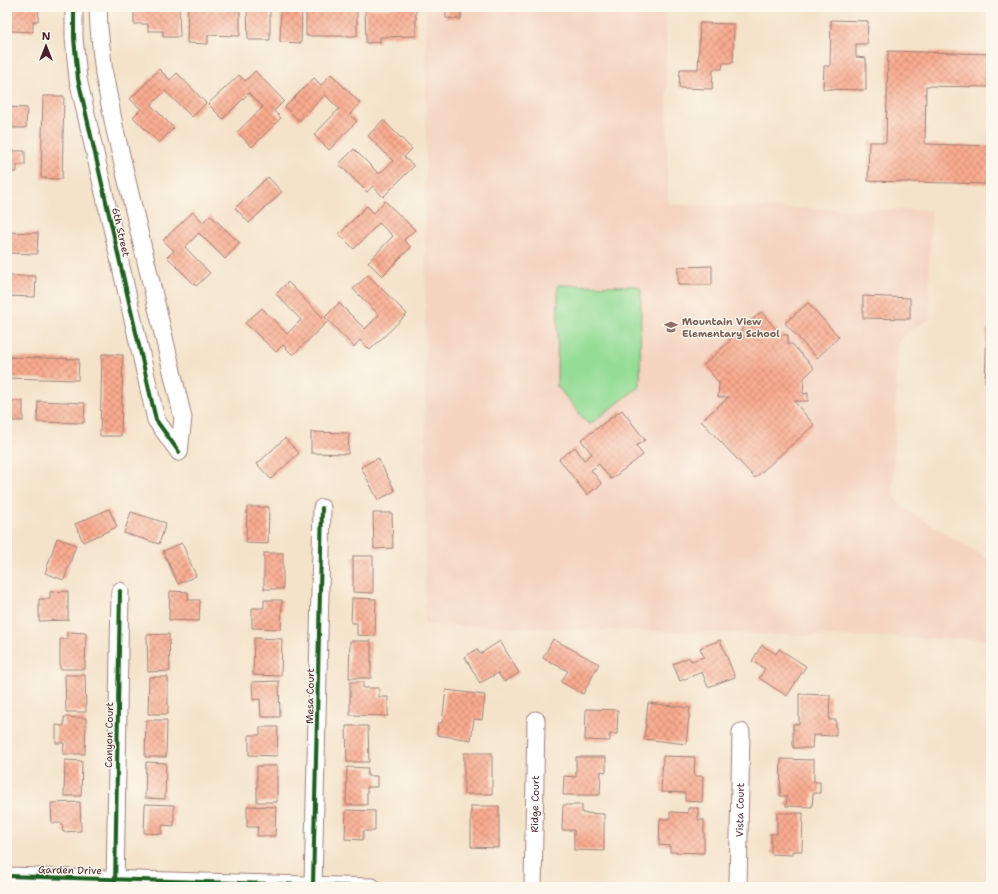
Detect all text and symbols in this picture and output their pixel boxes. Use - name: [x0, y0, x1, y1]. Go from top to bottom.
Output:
- north arrow: [26, 26, 66, 66]
- text: N: [42, 29, 51, 44]
- street label: 6th Street: [109, 206, 133, 258]
- place label: Mountain View Elementary School: [682, 315, 780, 340]
- school or university icon: Mountain View Elementary School: [663, 319, 679, 335]
- street label: Mesa Court: [303, 668, 317, 724]
- street label: Canyon Court: [102, 702, 116, 768]
- street label: Ridge Court: [527, 775, 542, 833]
- street label: Vista Court: [732, 783, 747, 837]
- street label: Garden Drive: [38, 863, 102, 877]

